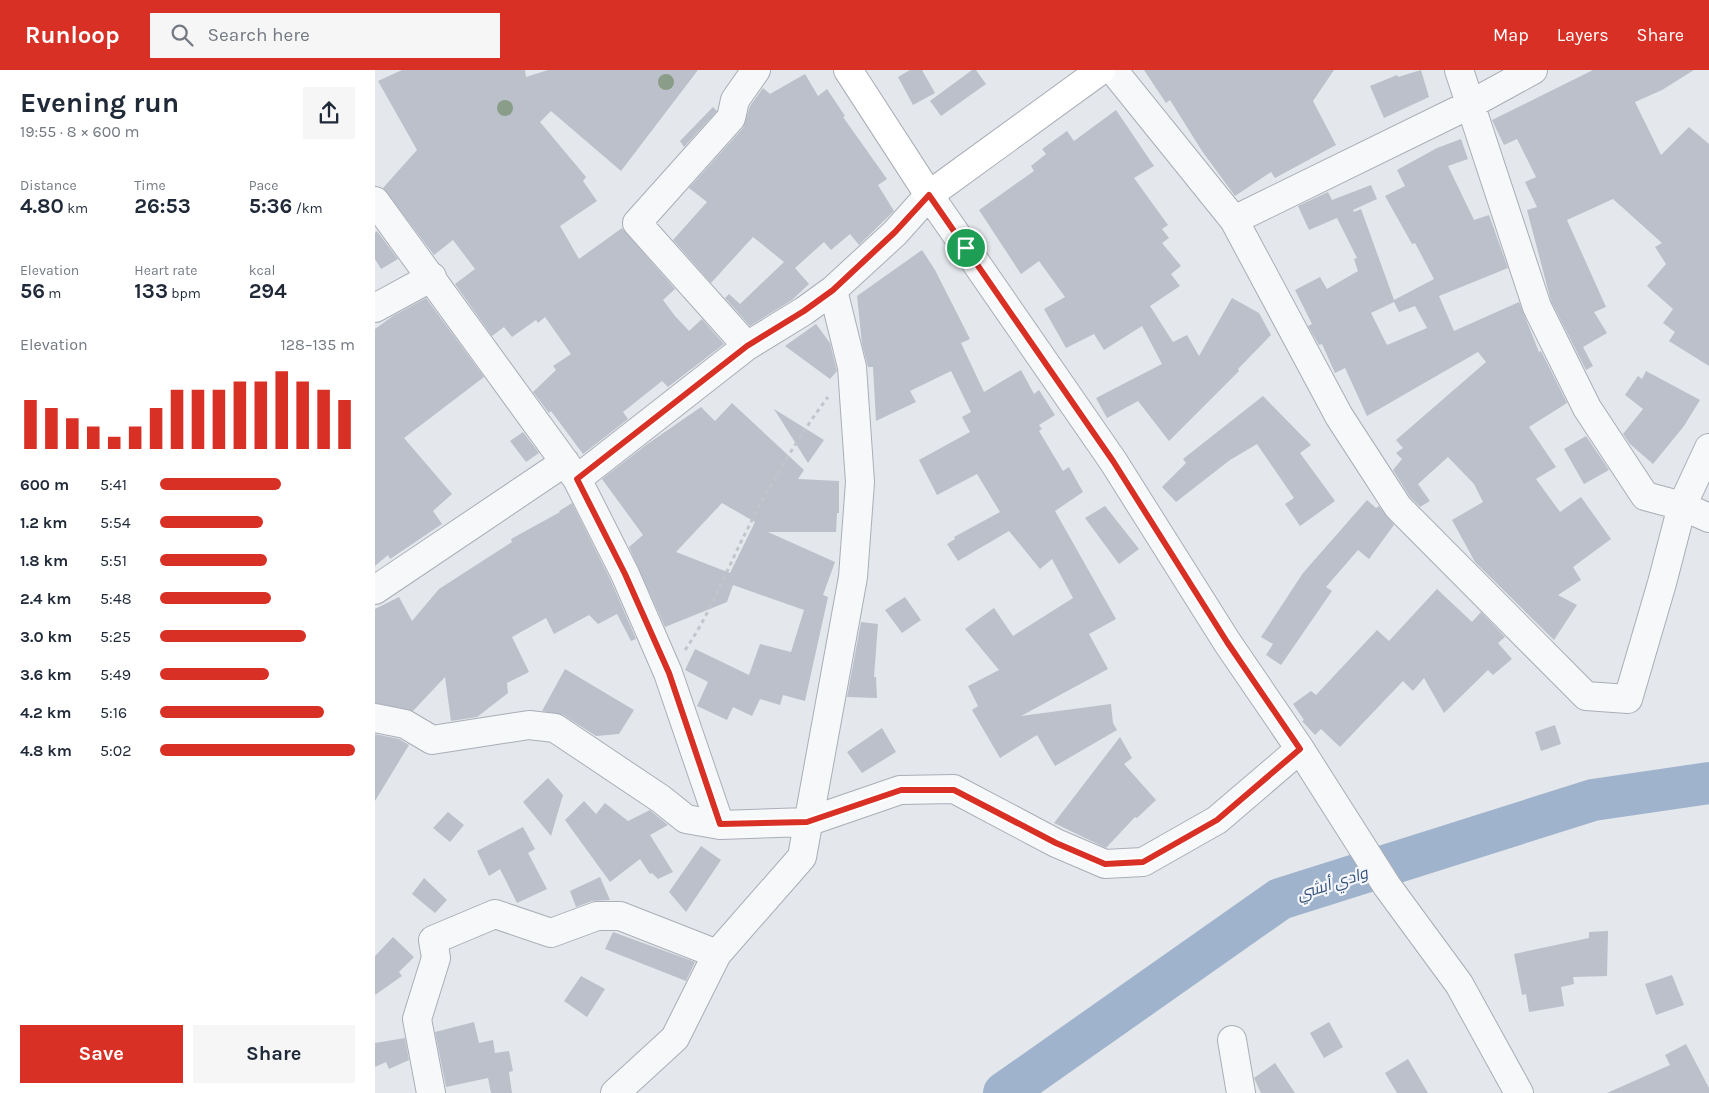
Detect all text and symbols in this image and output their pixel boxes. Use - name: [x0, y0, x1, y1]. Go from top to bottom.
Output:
- search box: [150, 13, 500, 58]
- text: Runloop: [25, 21, 120, 49]
- icon: search: [168, 21, 196, 49]
- text: Search here: [208, 24, 310, 46]
- text: Map: [1493, 24, 1529, 46]
- text: Layers: [1557, 24, 1609, 46]
- text: Share: [1637, 24, 1684, 46]
- text: Evening run: [20, 86, 179, 119]
- button: share: [303, 87, 355, 139]
- text: 19:55 · 8 × 600 m: [20, 122, 140, 141]
- text: Distance: [20, 177, 77, 194]
- text: Time: [134, 177, 166, 194]
- text: Pace: [249, 177, 279, 194]
- text: 4.80: [20, 194, 64, 218]
- text: 26:53: [134, 194, 191, 218]
- text: 5:36: [249, 194, 292, 218]
- text: km: [64, 200, 88, 217]
- text: /km: [292, 200, 323, 217]
- pin: [945, 227, 987, 269]
- icon: arrive: [952, 234, 980, 262]
- text: Elevation: [20, 262, 79, 279]
- text: Heart rate: [134, 262, 197, 279]
- text: kcal: [249, 262, 275, 279]
- text: 56: [20, 279, 45, 303]
- text: 133: [134, 279, 168, 303]
- text: 294: [249, 279, 287, 303]
- text: m: [45, 285, 61, 302]
- text: bpm: [168, 285, 201, 302]
- text: Elevation: [20, 335, 88, 354]
- text: 128–135 m: [281, 335, 355, 354]
- text: 600 m: [20, 475, 69, 494]
- text: 5:41: [100, 475, 127, 494]
- text: 1.2 km: [20, 513, 68, 532]
- text: 5:54: [100, 513, 131, 532]
- text: 1.8 km: [20, 551, 68, 570]
- text: 5:51: [100, 551, 127, 570]
- text: 2.4 km: [20, 589, 71, 608]
- text: 5:48: [100, 589, 132, 608]
- text: 3.0 km: [20, 627, 72, 646]
- text: 5:25: [100, 627, 131, 646]
- text: 3.6 km: [20, 665, 72, 684]
- text: 5:49: [100, 665, 131, 684]
- text: 4.2 km: [20, 703, 71, 722]
- text: 5:16: [100, 703, 127, 722]
- text: 4.8 km: [20, 741, 72, 760]
- text: 5:02: [100, 741, 132, 760]
- water label: وادي أبشي: [1294, 862, 1372, 907]
- button: Save: [20, 1025, 183, 1083]
- button: Share: [193, 1025, 355, 1083]

